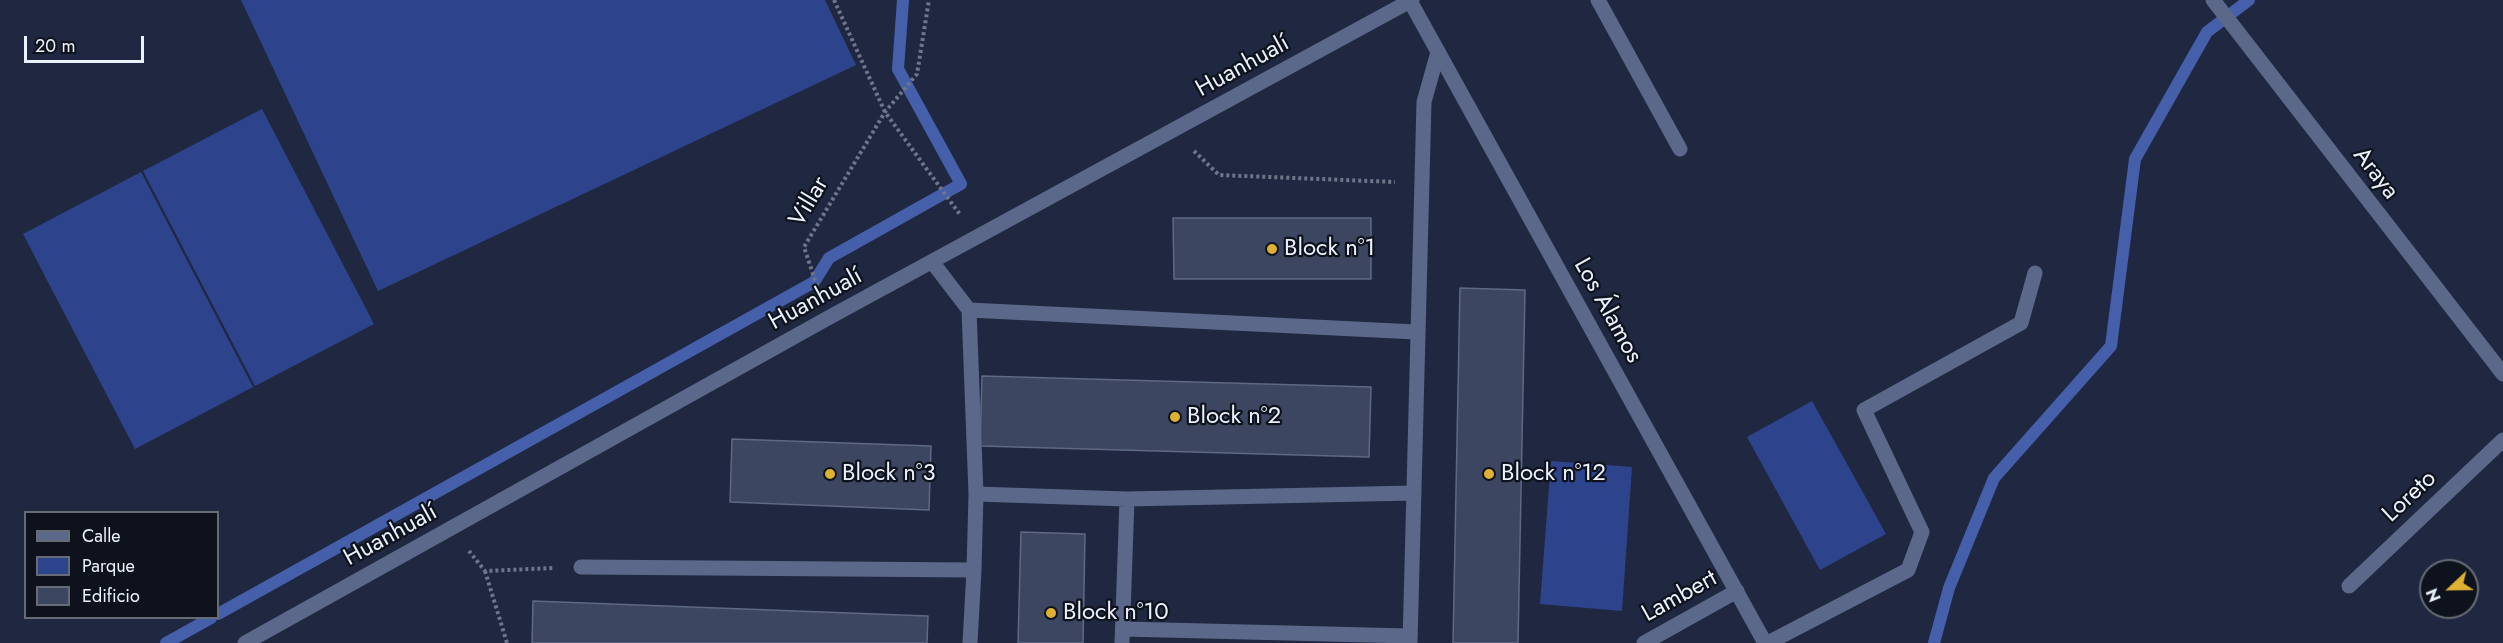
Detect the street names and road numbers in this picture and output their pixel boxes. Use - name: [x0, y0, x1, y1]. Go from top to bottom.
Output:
- street label: Huanhualí: [1191, 30, 1295, 104]
- street label: Araya: [2346, 142, 2404, 206]
- street label: Villar: [784, 172, 836, 232]
- street label: Los Álamos: [1566, 254, 1648, 368]
- street label: Huanhualí: [764, 263, 868, 337]
- street label: Loreto: [2377, 465, 2443, 529]
- street label: Huanhualí: [339, 499, 443, 573]
- street label: Lambert: [1638, 565, 1722, 629]

